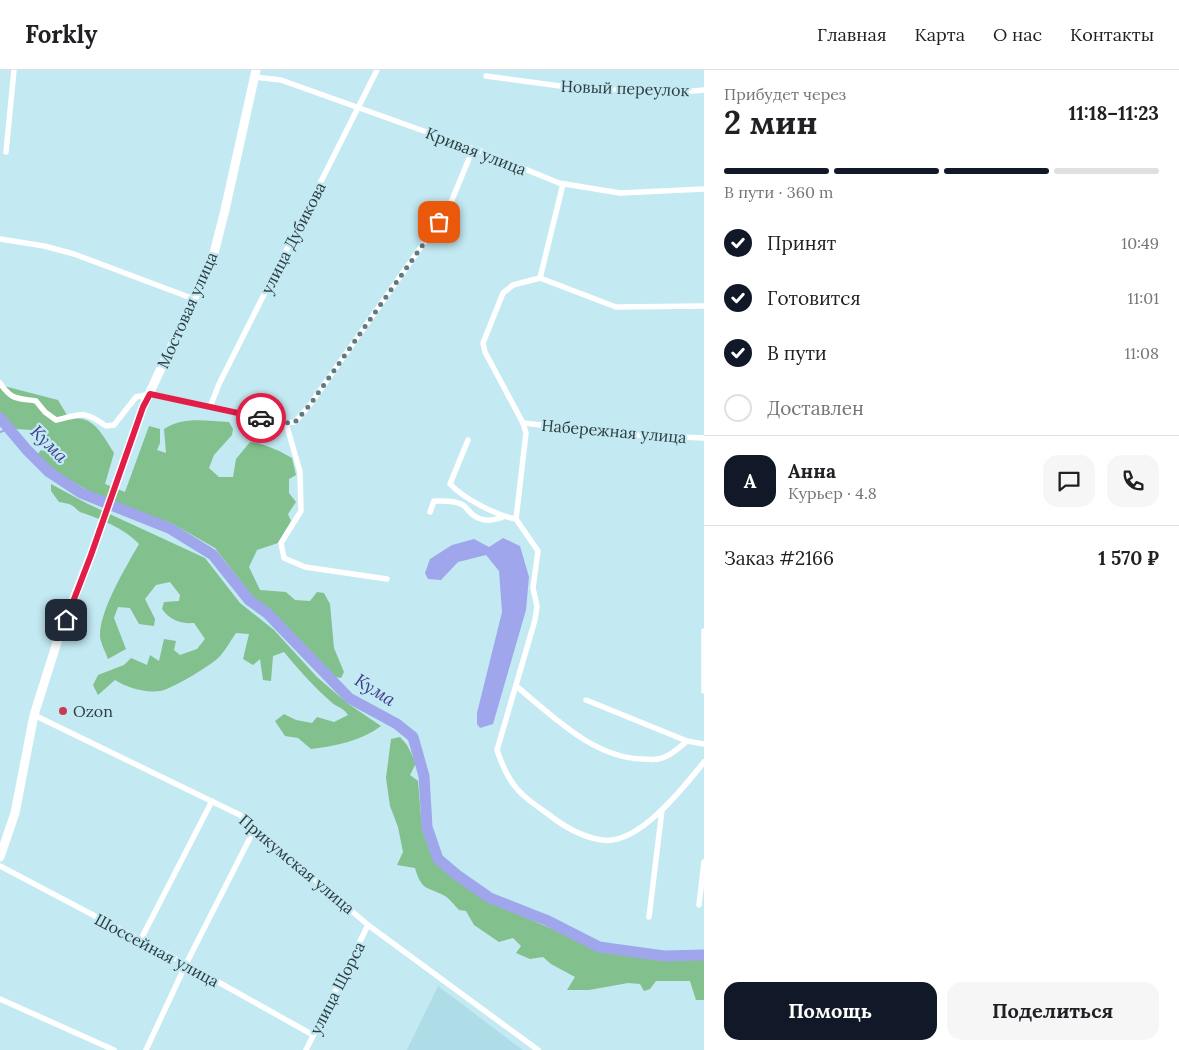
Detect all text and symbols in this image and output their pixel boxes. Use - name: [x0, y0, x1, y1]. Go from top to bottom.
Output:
- text: Forkly: [25, 19, 97, 50]
- text: Главная: [817, 23, 886, 46]
- text: Карта: [914, 23, 965, 46]
- text: О нас: [993, 23, 1042, 46]
- text: Контакты: [1070, 23, 1154, 46]
- street label: Новый переулок: [560, 76, 690, 100]
- text: Прибудет через: [724, 84, 846, 104]
- text: 11:18–11:23: [1069, 101, 1159, 125]
- text: 2 мин: [724, 102, 817, 143]
- street label: Кривая улица: [423, 123, 529, 179]
- street label: улица Дубикова: [256, 179, 330, 297]
- text: В пути · 360 m: [724, 182, 833, 202]
- pin: [418, 201, 460, 243]
- icon: bag: [425, 208, 453, 236]
- icon: check: [724, 229, 752, 257]
- text: Принят: [767, 231, 836, 255]
- text: 10:49: [1121, 233, 1159, 253]
- street label: Мостовая улица: [152, 249, 222, 371]
- icon: check: [724, 284, 752, 312]
- text: Готовится: [767, 286, 861, 310]
- text: 11:01: [1128, 288, 1159, 308]
- icon: check: [724, 339, 752, 367]
- text: В пути: [767, 341, 827, 365]
- text: 11:08: [1124, 343, 1159, 363]
- courier: [236, 393, 286, 443]
- text: Доставлен: [767, 396, 864, 420]
- icon: car: [247, 404, 275, 432]
- street label: Набережная улица: [541, 415, 687, 447]
- water label: Кума: [26, 420, 73, 467]
- button: chat: [1043, 455, 1095, 507]
- button: phone: [1107, 455, 1159, 507]
- text: Анна: [788, 459, 836, 483]
- text: А: [744, 469, 756, 493]
- text: Курьер · 4.8: [788, 483, 877, 503]
- text: Заказ #2166: [724, 546, 834, 570]
- text: 1 570 ₽: [1098, 546, 1159, 570]
- pin: [45, 599, 87, 641]
- icon: home: [52, 606, 80, 634]
- water label: Кума: [351, 668, 400, 711]
- place label: Ozon: [73, 701, 113, 721]
- marker: Ozon: [57, 705, 69, 717]
- street label: Прикумская улица: [235, 810, 359, 918]
- street label: Шоссейная улица: [91, 909, 223, 991]
- street label: улица Щорса: [305, 938, 369, 1038]
- button: Помощь: [724, 982, 937, 1040]
- button: Поделиться: [947, 982, 1159, 1040]

